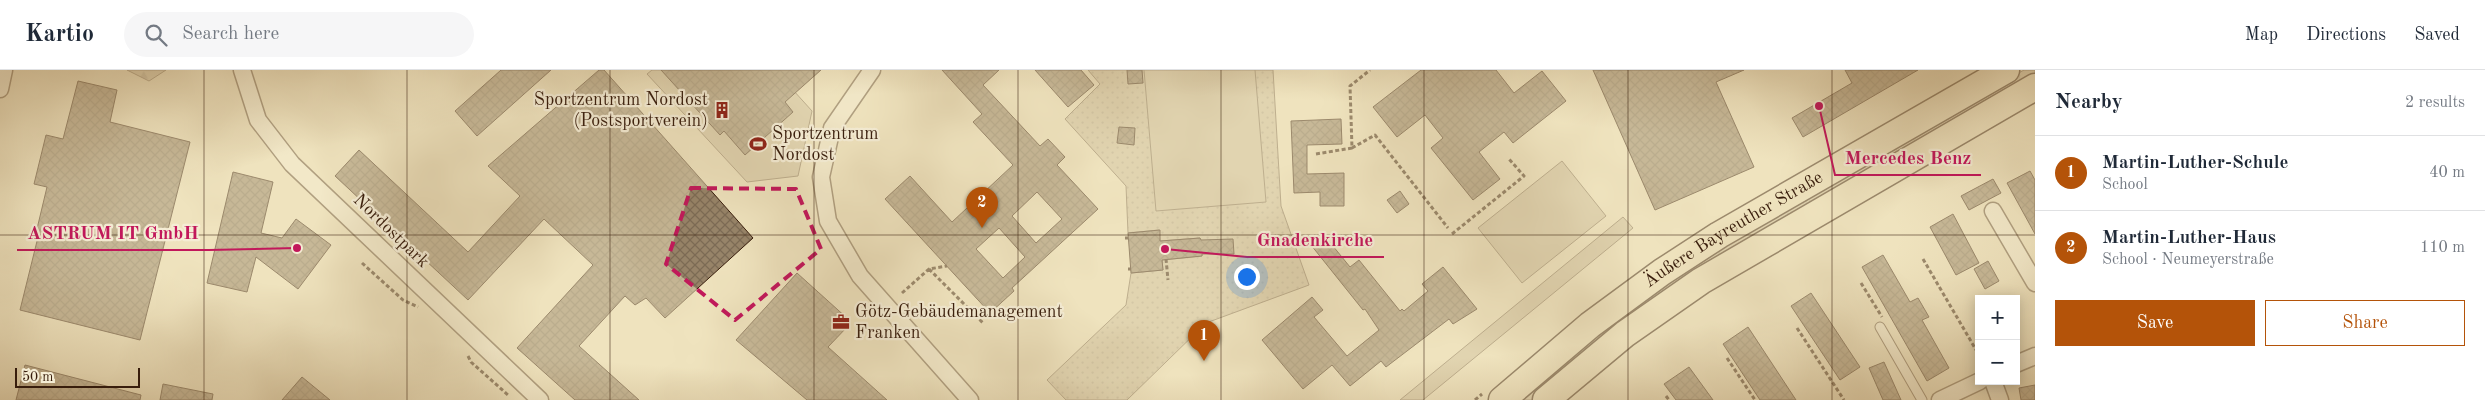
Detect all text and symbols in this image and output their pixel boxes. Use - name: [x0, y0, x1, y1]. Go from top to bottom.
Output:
- search box: [124, 12, 474, 57]
- icon: search: [142, 21, 170, 49]
- text: Kartio: [25, 23, 94, 47]
- text: Search here: [182, 25, 279, 44]
- text: Map: [2245, 26, 2278, 44]
- text: Directions: [2306, 26, 2386, 44]
- text: Saved: [2414, 26, 2460, 44]
- place label: Sportzentrum Nordost (Postsportverein): [534, 91, 708, 130]
- text: Nearby: [2055, 92, 2123, 113]
- text: 2 results: [2405, 95, 2465, 111]
- building icon: Sportzentrum Nordost (Postsportverein): [712, 100, 732, 120]
- place label: Sportzentrum Nordost: [772, 125, 879, 164]
- sports icon: Sportzentrum Nordost: [748, 134, 768, 154]
- callout: Mercedes Benz: [1835, 141, 1981, 175]
- text: Mercedes Benz: [1845, 150, 1971, 169]
- text: Martin-Luther-Schule: [2102, 154, 2289, 173]
- text: 1: [2066, 165, 2076, 181]
- text: 40 m: [2429, 165, 2465, 181]
- street label: Äußere Bayreuther Straße: [1639, 168, 1826, 291]
- text: School: [2102, 177, 2148, 193]
- pin: 2: [966, 187, 998, 228]
- street label: Nordostpark: [350, 191, 432, 271]
- callout: ASTRUM IT GmbH: [17, 216, 209, 250]
- callout: Gnadenkirche: [1247, 223, 1384, 257]
- text: ASTRUM IT GmbH: [27, 225, 199, 244]
- text: Martin-Luther-Haus: [2102, 229, 2276, 248]
- text: Gnadenkirche: [1257, 232, 1373, 251]
- text: 2: [2066, 240, 2076, 256]
- text: 110 m: [2420, 240, 2465, 256]
- text: School · Neumeyerstraße: [2102, 252, 2274, 268]
- your location: [1234, 264, 1260, 290]
- map controls: [1975, 295, 2020, 385]
- button: +: [1975, 295, 2020, 340]
- button: Save: [2055, 300, 2255, 346]
- button: Share: [2265, 300, 2465, 346]
- place label: Götz-Gebäudemanagement Franken: [855, 303, 1063, 342]
- office icon: Götz-Gebäudemanagement Franken: [831, 312, 851, 332]
- pin: 1: [1188, 320, 1220, 361]
- button: −: [1975, 340, 2020, 385]
- scale bar: [15, 365, 140, 388]
- text: 50 m: [22, 370, 53, 384]

